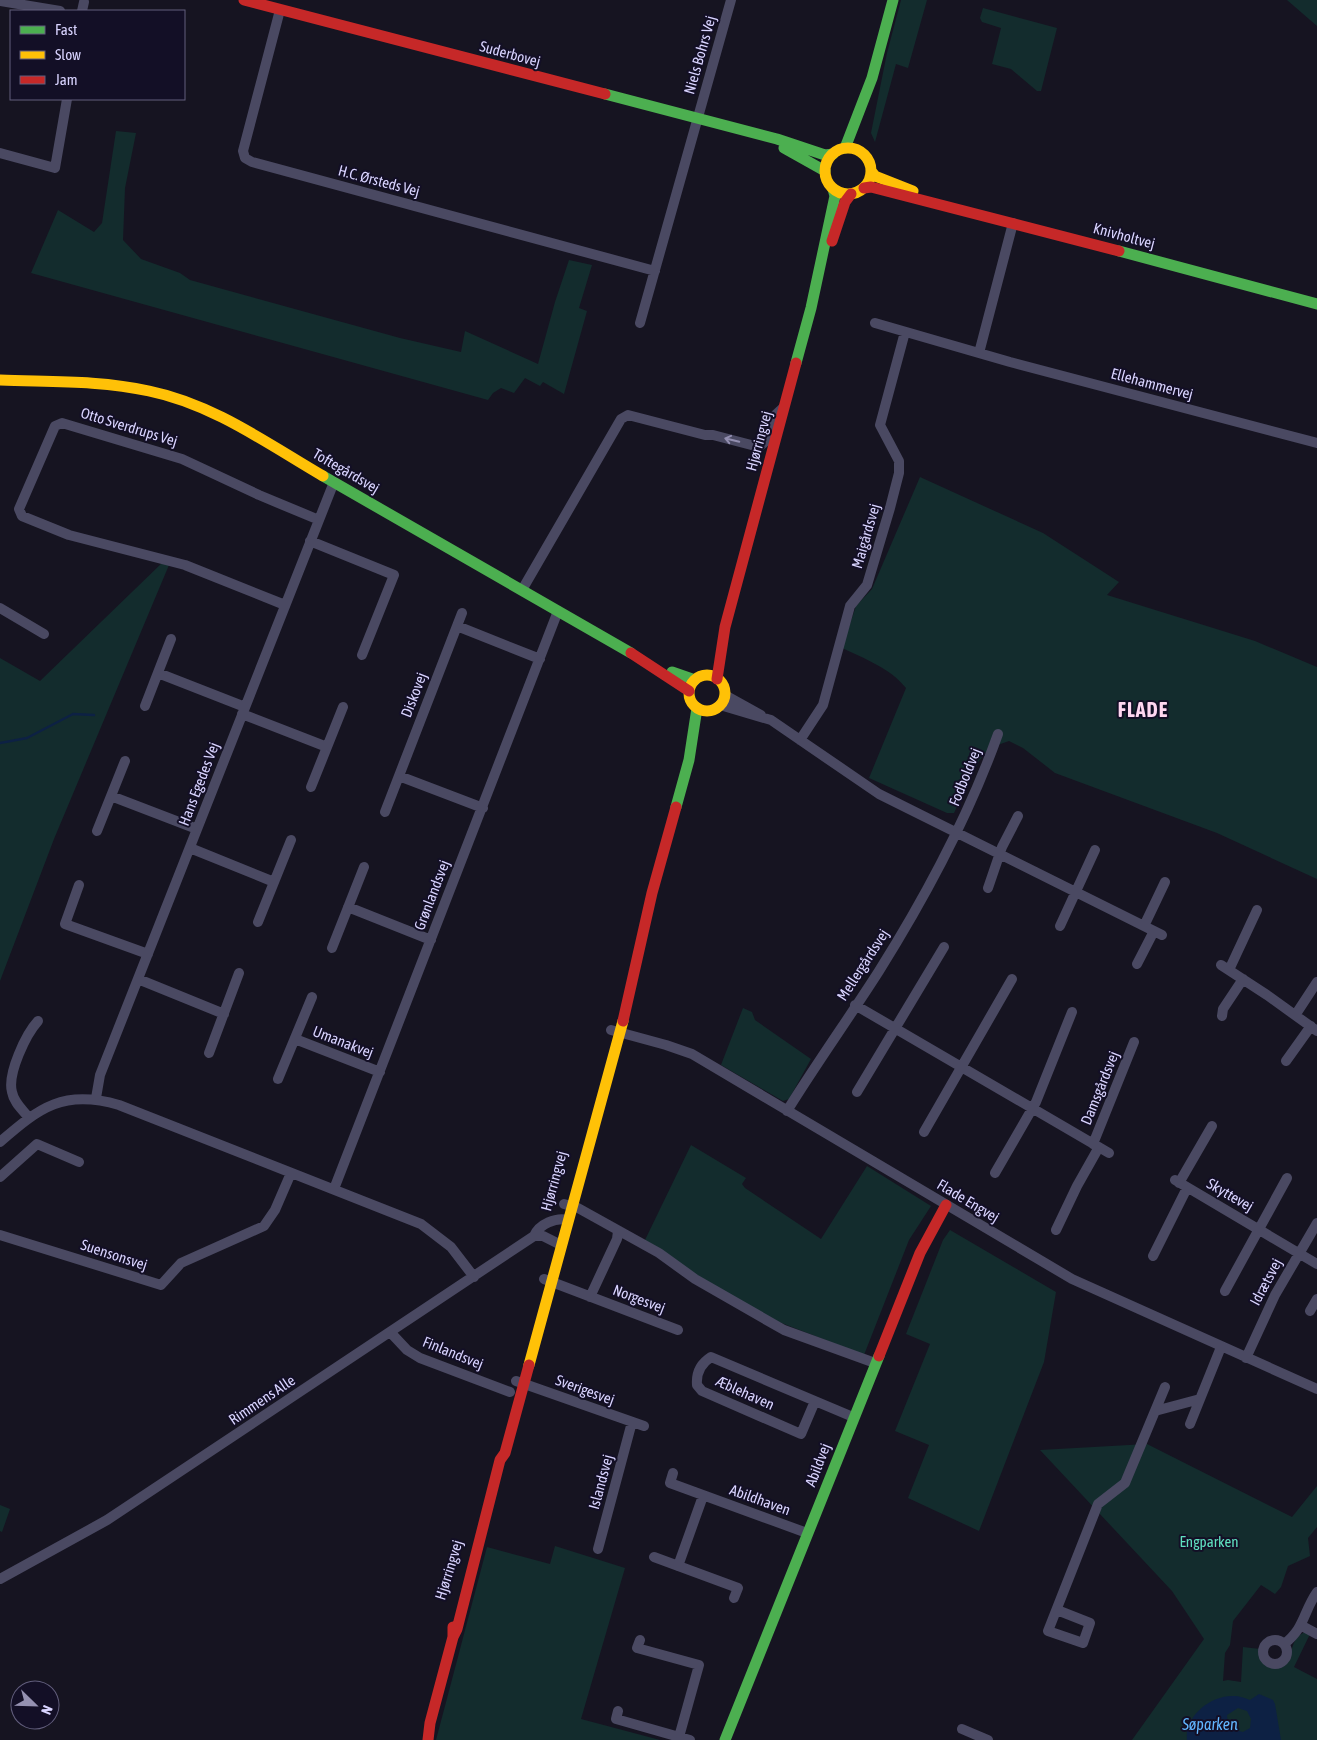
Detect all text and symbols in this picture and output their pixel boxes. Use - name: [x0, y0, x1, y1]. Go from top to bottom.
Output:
- legend: [10, 10, 185, 100]
- street label: Niels Bohrs Vej: [680, 14, 719, 96]
- text: Fast: [55, 21, 77, 38]
- street label: Suderbovej: [478, 37, 542, 70]
- text: Slow: [55, 46, 81, 63]
- text: Jam: [55, 71, 78, 88]
- street label: H.C. Ørsteds Vej: [336, 161, 422, 200]
- street label: Knivholtvej: [1091, 219, 1157, 252]
- street label: Ellehammervej: [1109, 364, 1195, 403]
- street label: Otto Sverdrups Vej: [79, 404, 180, 449]
- street label: Hjørringvej: [742, 409, 775, 473]
- one-way arrow: [724, 435, 740, 444]
- street label: Toftegårdsvej: [310, 445, 383, 496]
- street label: Maigårdsvej: [848, 501, 883, 570]
- street label: Diskovej: [397, 670, 430, 720]
- district label: FLADE: [1118, 698, 1168, 721]
- street label: Hans Egedes Vej: [175, 740, 222, 828]
- street label: Fodboldvej: [945, 745, 984, 808]
- street label: Grønlandsvej: [410, 857, 453, 932]
- street label: Mellergårdsvej: [833, 926, 892, 1004]
- street label: Umanakvej: [310, 1022, 376, 1061]
- street label: Damsgårdsvej: [1077, 1049, 1122, 1127]
- street label: Hjørringvej: [537, 1149, 570, 1213]
- street label: Flade Engvej: [934, 1175, 1002, 1226]
- street label: Skyttevej: [1204, 1175, 1256, 1215]
- street label: Suensonsvej: [79, 1236, 150, 1273]
- street label: Idrætsvej: [1246, 1255, 1285, 1308]
- street label: Norgesvej: [611, 1281, 668, 1316]
- street label: Finlandsvej: [420, 1333, 486, 1372]
- street label: Rimmens Alle: [225, 1371, 298, 1428]
- street label: Sverigesvej: [553, 1371, 617, 1408]
- street label: Æblehaven: [713, 1372, 777, 1413]
- street label: Abildvej: [802, 1441, 834, 1489]
- street label: Islandsvej: [585, 1453, 616, 1511]
- street label: Abildhaven: [728, 1481, 793, 1518]
- park label: Engparken: [1179, 1533, 1239, 1550]
- street label: Hjørringvej: [431, 1538, 466, 1602]
- north arrow: [10, 1680, 60, 1730]
- text: N: [38, 1703, 56, 1717]
- water label: Søparken: [1181, 1715, 1238, 1734]

